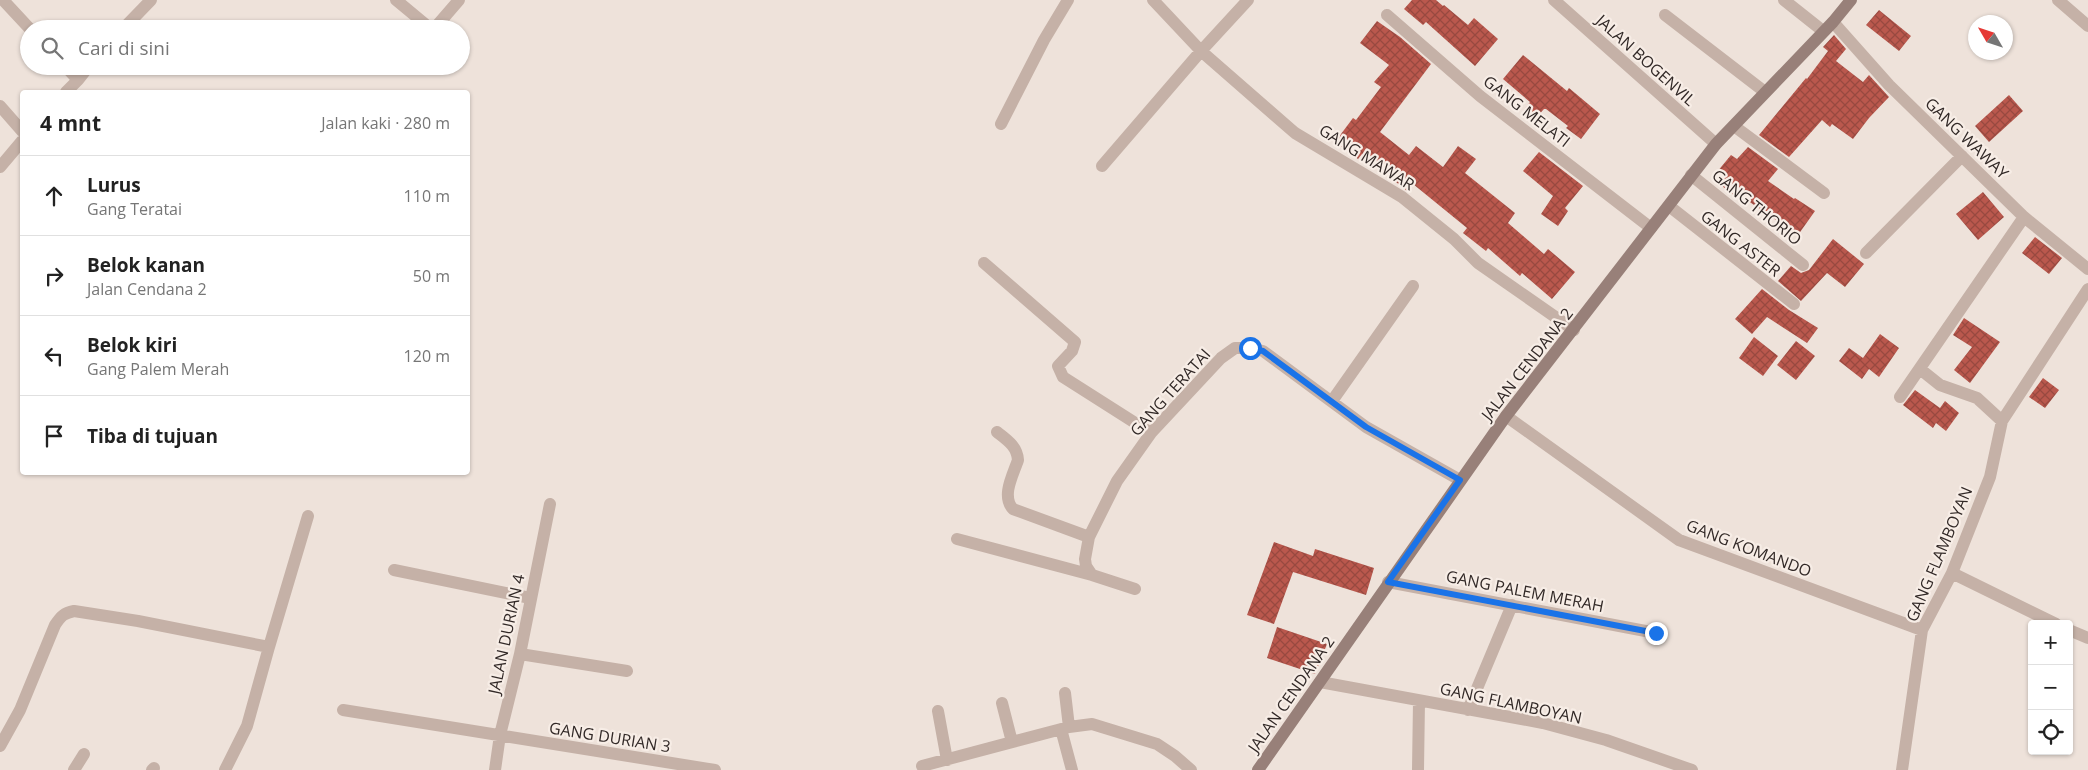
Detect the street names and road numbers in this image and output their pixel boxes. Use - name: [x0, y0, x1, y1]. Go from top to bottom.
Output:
- street label: JALAN BOGENVIL: [1590, 8, 1700, 111]
- street label: GANG MELATI: [1479, 70, 1575, 152]
- street label: GANG WAWAY: [1920, 92, 2014, 184]
- street label: GANG MAWAR: [1315, 119, 1419, 195]
- street label: GANG THORIO: [1708, 164, 1806, 250]
- street label: GANG ASTER: [1696, 205, 1786, 281]
- street label: JALAN CENDANA 2: [1475, 303, 1578, 426]
- street label: GANG TERATAI: [1125, 344, 1215, 440]
- street label: GANG FLAMBOYAN: [1901, 483, 1977, 625]
- street label: GANG KOMANDO: [1683, 514, 1815, 582]
- street label: GANG PALEM MERAH: [1444, 565, 1606, 617]
- street label: JALAN DURIAN 4: [482, 572, 529, 698]
- street label: JALAN CENDANA 2: [1241, 631, 1339, 758]
- street label: GANG FLAMBOYAN: [1438, 677, 1584, 729]
- street label: GANG DURIAN 3: [548, 717, 672, 757]

